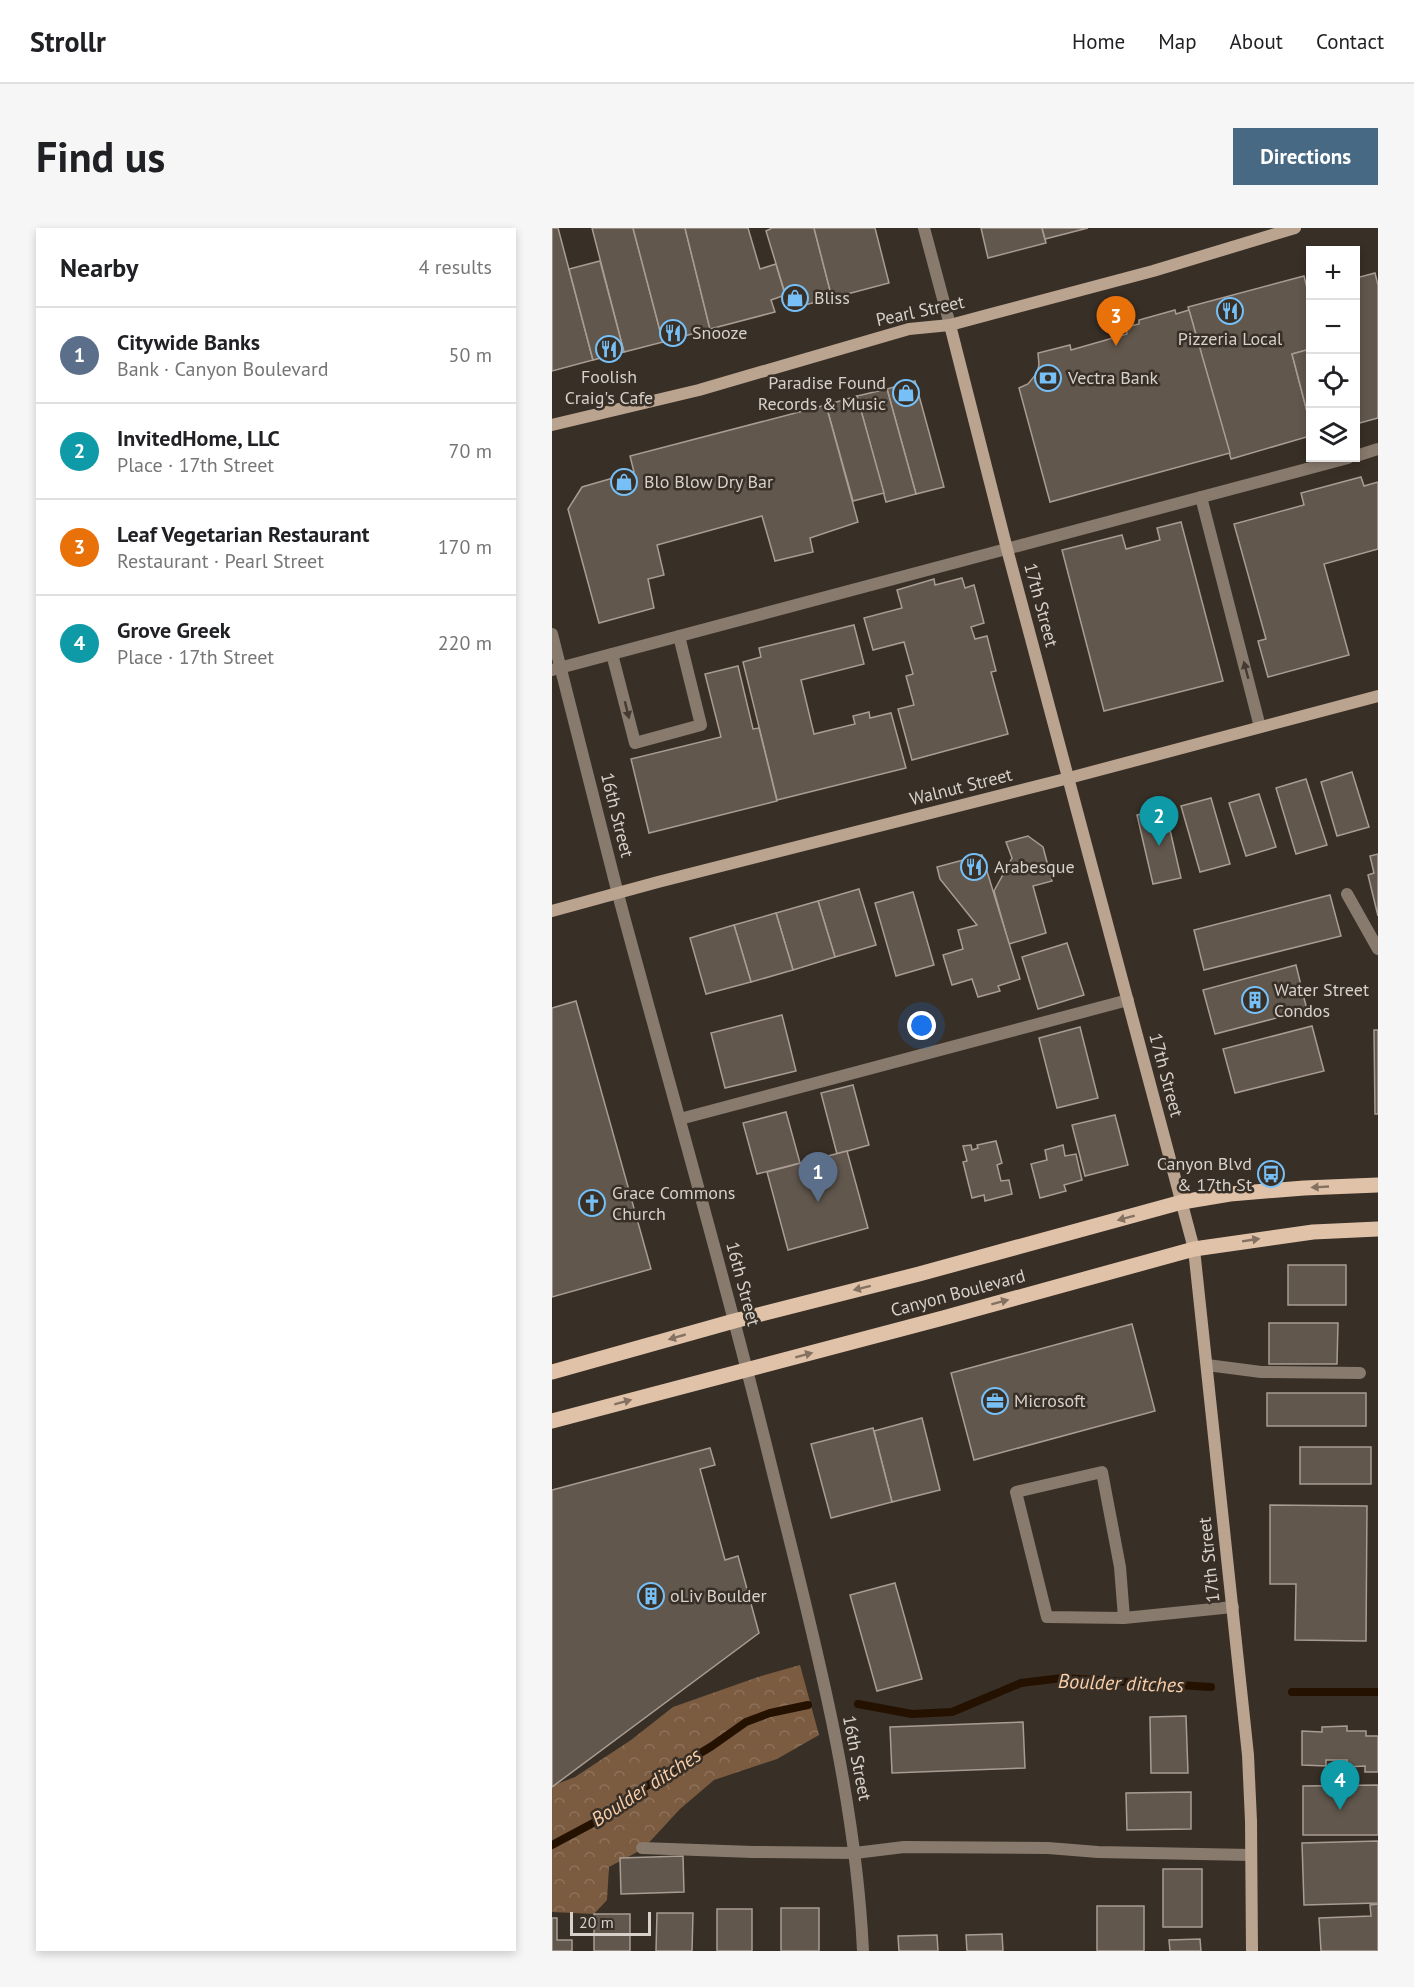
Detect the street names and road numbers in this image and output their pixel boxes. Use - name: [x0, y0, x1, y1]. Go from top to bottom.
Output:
- street label: Pearl Street: [874, 290, 966, 331]
- street label: 17th Street: [1019, 560, 1064, 649]
- street label: Walnut Street: [907, 763, 1014, 810]
- street label: 16th Street: [596, 770, 639, 860]
- street label: 17th Street: [1144, 1030, 1189, 1119]
- street label: 16th Street: [721, 1239, 766, 1329]
- street label: Canyon Boulevard: [888, 1263, 1028, 1322]
- street label: 17th Street: [1193, 1516, 1224, 1604]
- street label: 16th Street: [838, 1713, 877, 1802]

